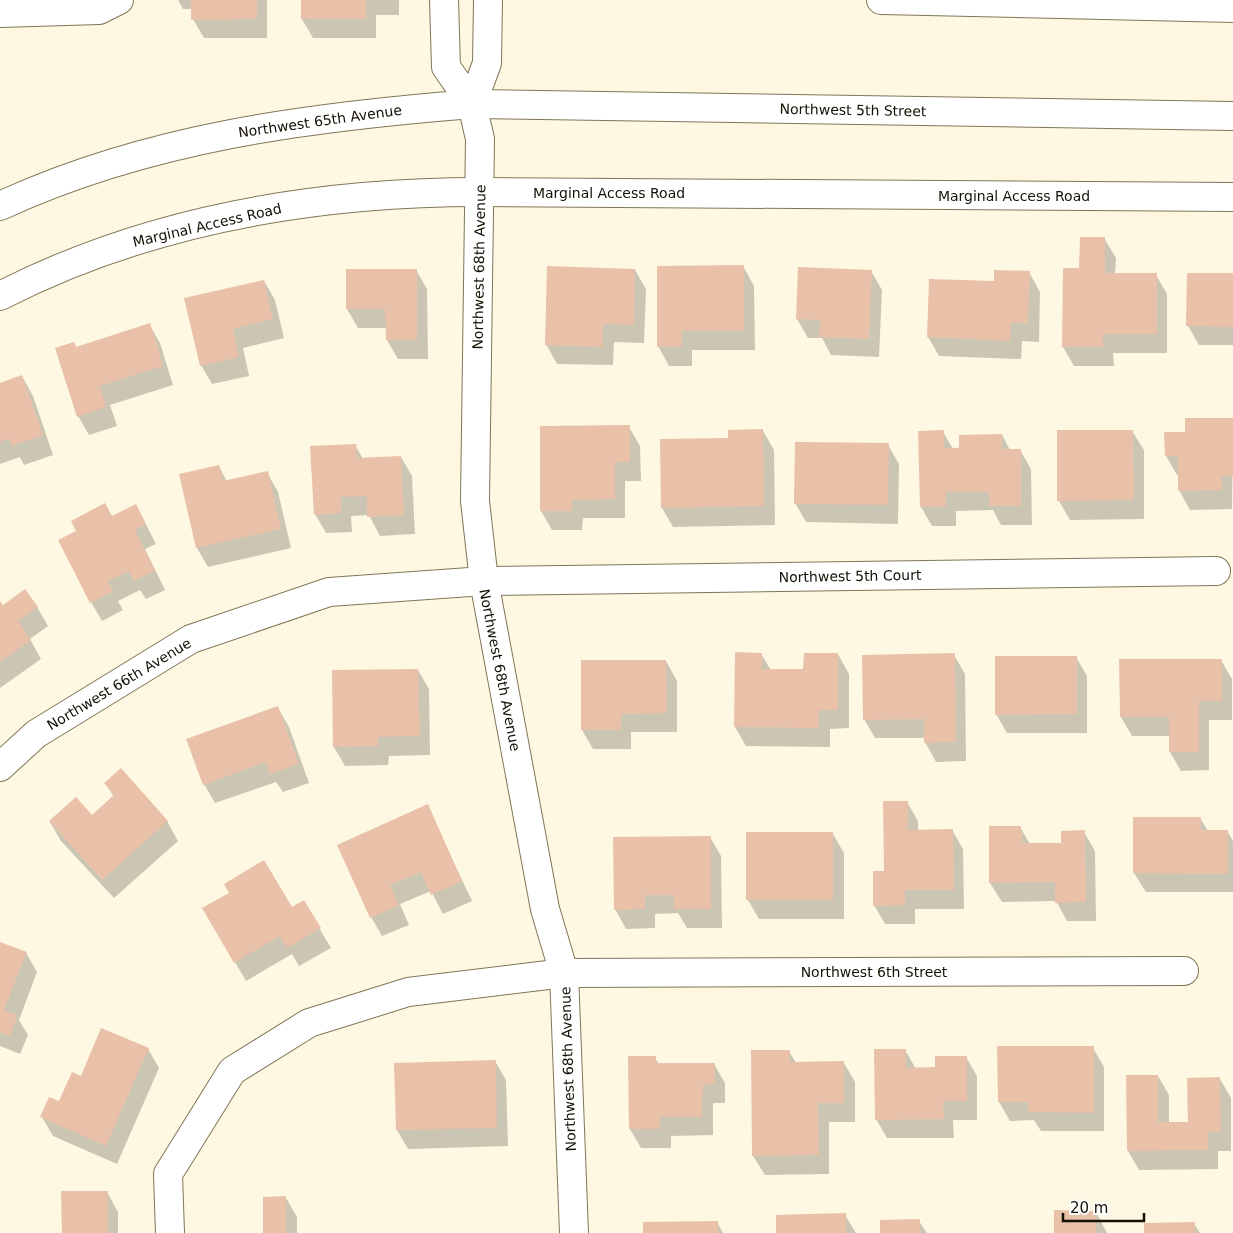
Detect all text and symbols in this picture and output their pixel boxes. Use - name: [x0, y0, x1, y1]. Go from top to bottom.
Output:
- street label: Northwest 5th Street: [780, 101, 927, 119]
- street label: Northwest 65th Avenue: [237, 102, 403, 140]
- street label: Northwest 68th Avenue: [470, 184, 488, 350]
- street label: Marginal Access Road: [533, 185, 685, 201]
- street label: Marginal Access Road: [938, 188, 1090, 204]
- street label: Marginal Access Road: [131, 200, 283, 250]
- street label: Northwest 5th Court: [779, 567, 922, 585]
- street label: Northwest 68th Avenue: [476, 587, 524, 753]
- street label: Northwest 66th Avenue: [44, 635, 194, 733]
- street label: Northwest 6th Street: [801, 964, 948, 980]
- street label: Northwest 68th Avenue: [557, 986, 579, 1152]
- scale bar: [1063, 1190, 1144, 1222]
- text: 20 m: [1070, 1199, 1108, 1217]

